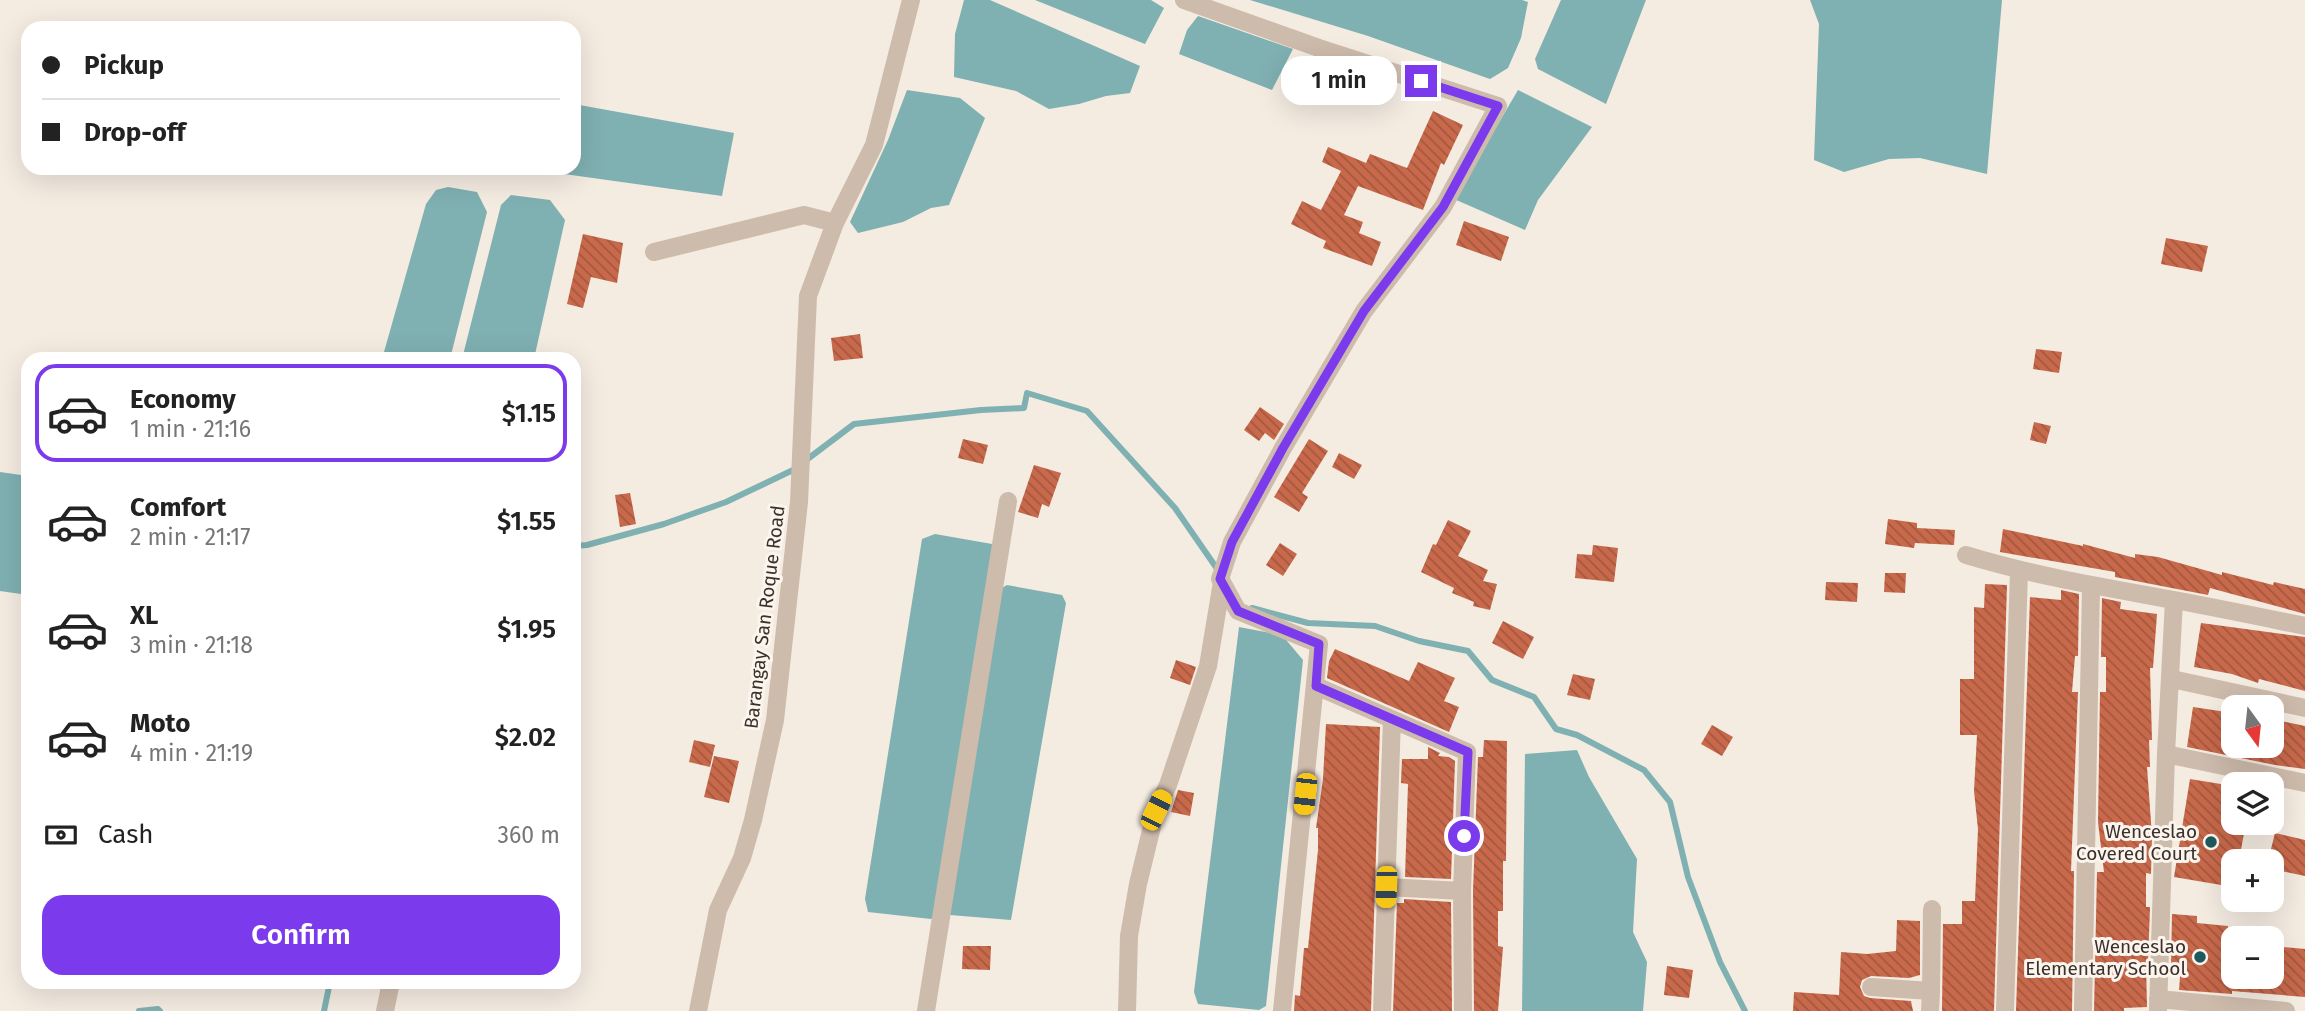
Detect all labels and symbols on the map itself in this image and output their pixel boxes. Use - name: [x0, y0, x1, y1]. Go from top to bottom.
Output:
- callout: 1 min: [1281, 56, 1396, 106]
- route end: [1405, 65, 1437, 97]
- street label: Barangay San Roque Road: [739, 504, 790, 730]
- north arrow: [2221, 695, 2284, 758]
- car: [1293, 772, 1318, 816]
- car: [1138, 787, 1175, 833]
- route start: [1448, 820, 1480, 852]
- place label: Wenceslao Covered Court: [2076, 820, 2197, 865]
- marker: Wenceslao Covered Court: [2203, 834, 2219, 850]
- car: [1375, 866, 1398, 908]
- place label: Wenceslao Elementary School: [2025, 935, 2186, 980]
- marker: Wenceslao Elementary School: [2192, 949, 2208, 965]

